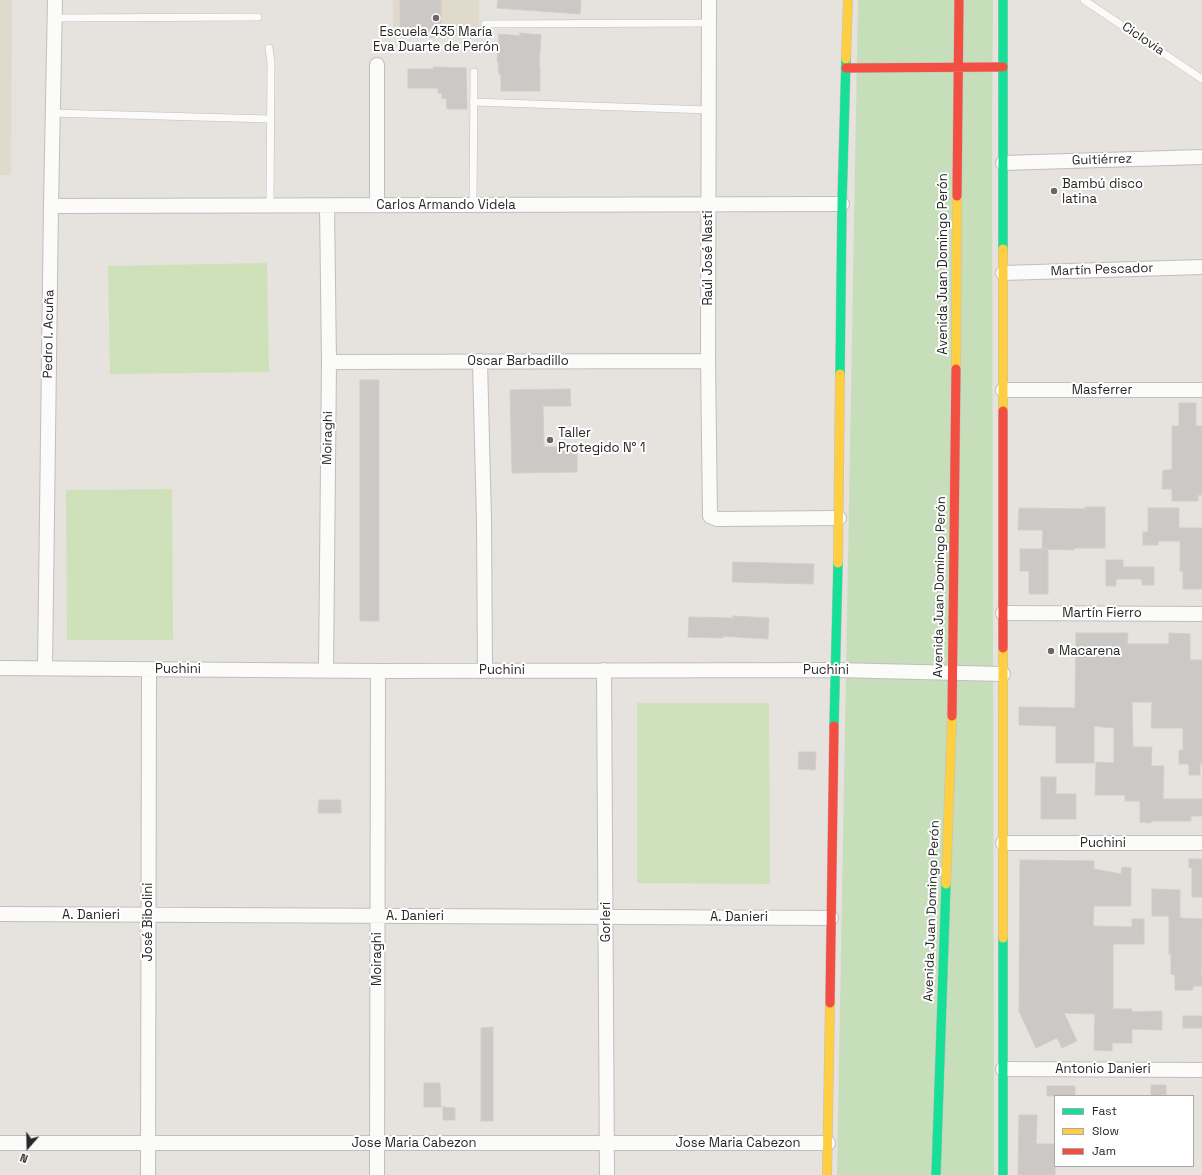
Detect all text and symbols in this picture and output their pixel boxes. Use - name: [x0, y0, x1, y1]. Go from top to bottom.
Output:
- marker: Escuela 435 María Eva Duarte de Perón: [431, 13, 441, 23]
- street label: Ciclovia: [1119, 19, 1167, 59]
- place label: Escuela 435 María Eva Duarte de Perón: [373, 24, 499, 55]
- street label: Guitiérrez: [1072, 151, 1132, 169]
- street label: Avenida Juan Domingo Perón: [935, 173, 951, 355]
- place label: Bambú disco latina: [1062, 176, 1143, 207]
- marker: Bambú disco latina: [1049, 186, 1059, 196]
- street label: Carlos Armando Videla: [376, 197, 516, 213]
- street label: Raúl José Nasti: [700, 210, 716, 306]
- street label: Martín Pescador: [1050, 260, 1154, 280]
- street label: Pedro I. Acuña: [40, 289, 58, 379]
- street label: Oscar Barbadillo: [467, 353, 569, 369]
- street label: Masferrer: [1072, 382, 1132, 398]
- street label: Moiraghi: [320, 411, 336, 465]
- place label: Taller Protegido N° 1: [558, 425, 645, 456]
- marker: Taller Protegido N° 1: [545, 435, 555, 445]
- street label: Avenida Juan Domingo Perón: [931, 496, 949, 678]
- street label: Martín Fierro: [1062, 605, 1142, 621]
- place label: Macarena: [1059, 643, 1121, 659]
- marker: Macarena: [1046, 646, 1056, 656]
- street label: Puchini: [155, 661, 201, 677]
- street label: Puchini: [479, 662, 525, 678]
- street label: Puchini: [803, 662, 849, 678]
- street label: Avenida Juan Domingo Perón: [921, 820, 943, 1002]
- street label: Puchini: [1080, 835, 1126, 851]
- street label: José Bibolini: [140, 882, 156, 962]
- street label: Gorleri: [598, 902, 614, 942]
- street label: A. Danieri: [62, 907, 120, 923]
- street label: A. Danieri: [386, 908, 444, 924]
- street label: A. Danieri: [710, 909, 768, 925]
- street label: Moiraghi: [369, 932, 385, 986]
- street label: Antonio Danieri: [1055, 1061, 1151, 1077]
- legend: [1054, 1095, 1194, 1167]
- text: Fast: [1092, 1103, 1117, 1119]
- text: Slow: [1092, 1123, 1119, 1139]
- north arrow: [8, 1127, 48, 1167]
- street label: Jose Maria Cabezon: [351, 1135, 477, 1151]
- street label: Jose Maria Cabezon: [675, 1135, 801, 1151]
- text: Jam: [1092, 1143, 1116, 1159]
- text: N: [18, 1150, 30, 1166]

